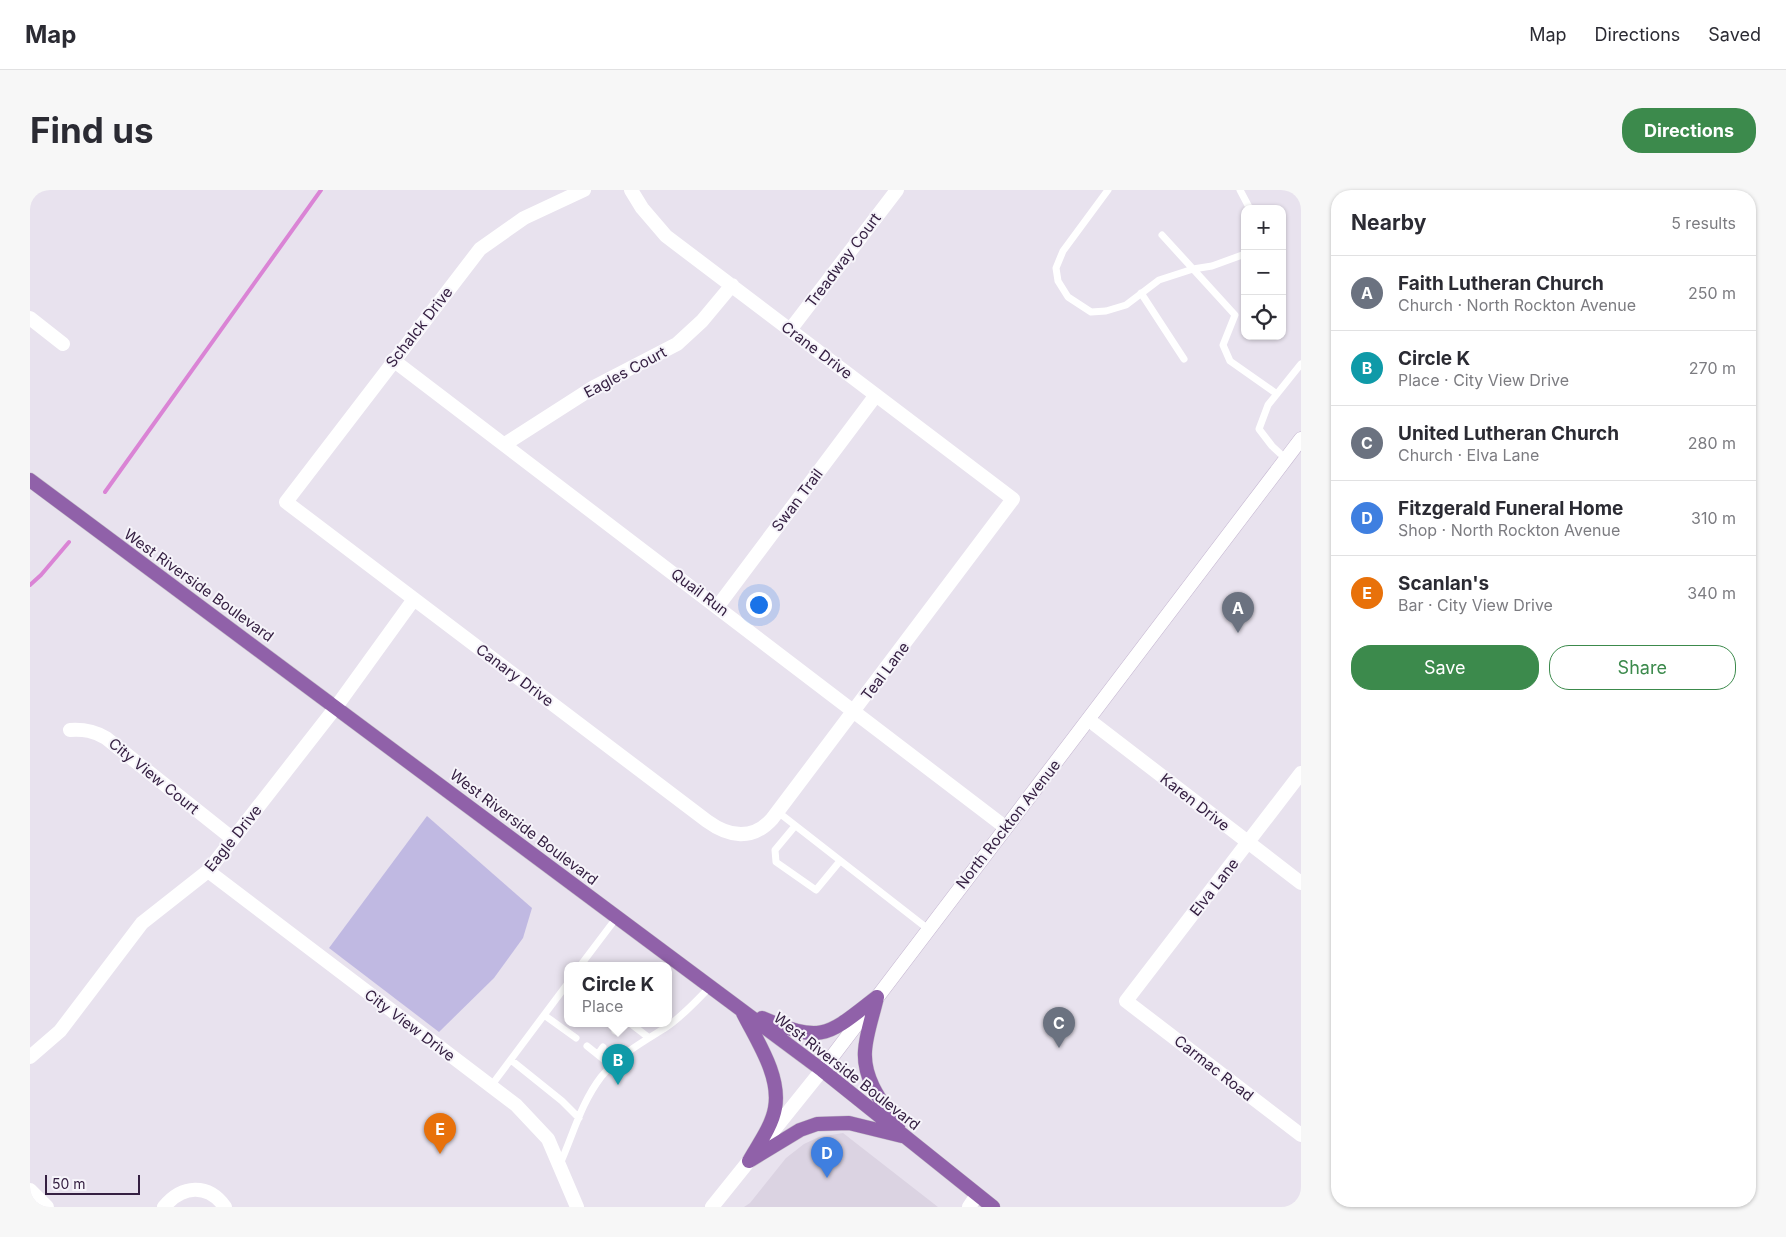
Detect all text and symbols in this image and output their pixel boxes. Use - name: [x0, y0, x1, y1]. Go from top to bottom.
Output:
- text: Map: [25, 20, 76, 49]
- text: Map: [1529, 24, 1567, 45]
- text: Directions: [1595, 24, 1680, 45]
- text: Saved: [1708, 24, 1761, 45]
- button: Directions: [1622, 108, 1756, 153]
- text: Find us: [30, 109, 154, 151]
- map controls: [1241, 205, 1286, 340]
- button: +: [1241, 205, 1286, 250]
- street label: Treadway Court: [801, 209, 885, 311]
- text: Nearby: [1351, 210, 1426, 235]
- text: 5 results: [1671, 213, 1736, 233]
- button: −: [1241, 250, 1286, 295]
- text: Faith Lutheran Church: [1398, 272, 1604, 295]
- street label: Schalck Drive: [382, 283, 456, 371]
- text: A: [1361, 283, 1373, 303]
- text: 250 m: [1688, 283, 1736, 303]
- button: locate: [1241, 295, 1286, 340]
- text: Church · North Rockton Avenue: [1398, 295, 1636, 315]
- street label: Crane Drive: [778, 317, 856, 383]
- street label: Eagles Court: [580, 342, 670, 402]
- text: Circle K: [1398, 347, 1470, 370]
- text: B: [1362, 358, 1372, 378]
- text: 270 m: [1689, 358, 1736, 378]
- text: Place · City View Drive: [1398, 370, 1569, 390]
- text: United Lutheran Church: [1398, 422, 1619, 445]
- text: C: [1361, 433, 1373, 453]
- text: 280 m: [1688, 433, 1736, 453]
- text: Church · Elva Lane: [1398, 445, 1539, 465]
- street label: Swan Trail: [767, 465, 827, 535]
- text: Fitzgerald Funeral Home: [1398, 497, 1623, 520]
- text: D: [1361, 508, 1373, 528]
- text: 310 m: [1691, 508, 1736, 528]
- text: Shop · North Rockton Avenue: [1398, 520, 1620, 540]
- street label: West Riverside Boulevard: [120, 524, 278, 646]
- street label: Quail Run: [667, 564, 733, 620]
- text: Scanlan's: [1398, 572, 1489, 595]
- text: E: [1362, 583, 1372, 603]
- text: 340 m: [1687, 583, 1736, 603]
- your location: [746, 592, 772, 618]
- pin: A: [1222, 592, 1254, 633]
- text: Bar · City View Drive: [1398, 595, 1553, 615]
- street label: Teal Lane: [857, 638, 913, 704]
- street label: Canary Drive: [472, 640, 558, 710]
- button: Save: [1351, 645, 1539, 690]
- button: Share: [1549, 645, 1736, 690]
- street label: City View Court: [105, 734, 203, 818]
- street label: North Rockton Avenue: [952, 756, 1064, 892]
- street label: West Riverside Boulevard: [446, 765, 602, 889]
- street label: Karen Drive: [1156, 769, 1234, 835]
- street label: Eagle Drive: [200, 801, 266, 875]
- street label: Elva Lane: [1186, 854, 1242, 920]
- popup: [564, 962, 672, 1027]
- text: Circle K: [582, 973, 654, 996]
- street label: City View Drive: [361, 985, 459, 1065]
- text: Place: [582, 996, 623, 1016]
- pin: C: [1043, 1007, 1075, 1048]
- street label: West Riverside Boulevard: [770, 1008, 924, 1134]
- street label: Carmac Road: [1170, 1031, 1258, 1105]
- pin: B: [602, 1044, 634, 1085]
- pin: E: [424, 1113, 456, 1154]
- pin: D: [811, 1137, 843, 1178]
- scale bar: [45, 1172, 140, 1195]
- text: 50 m: [52, 1175, 86, 1192]

